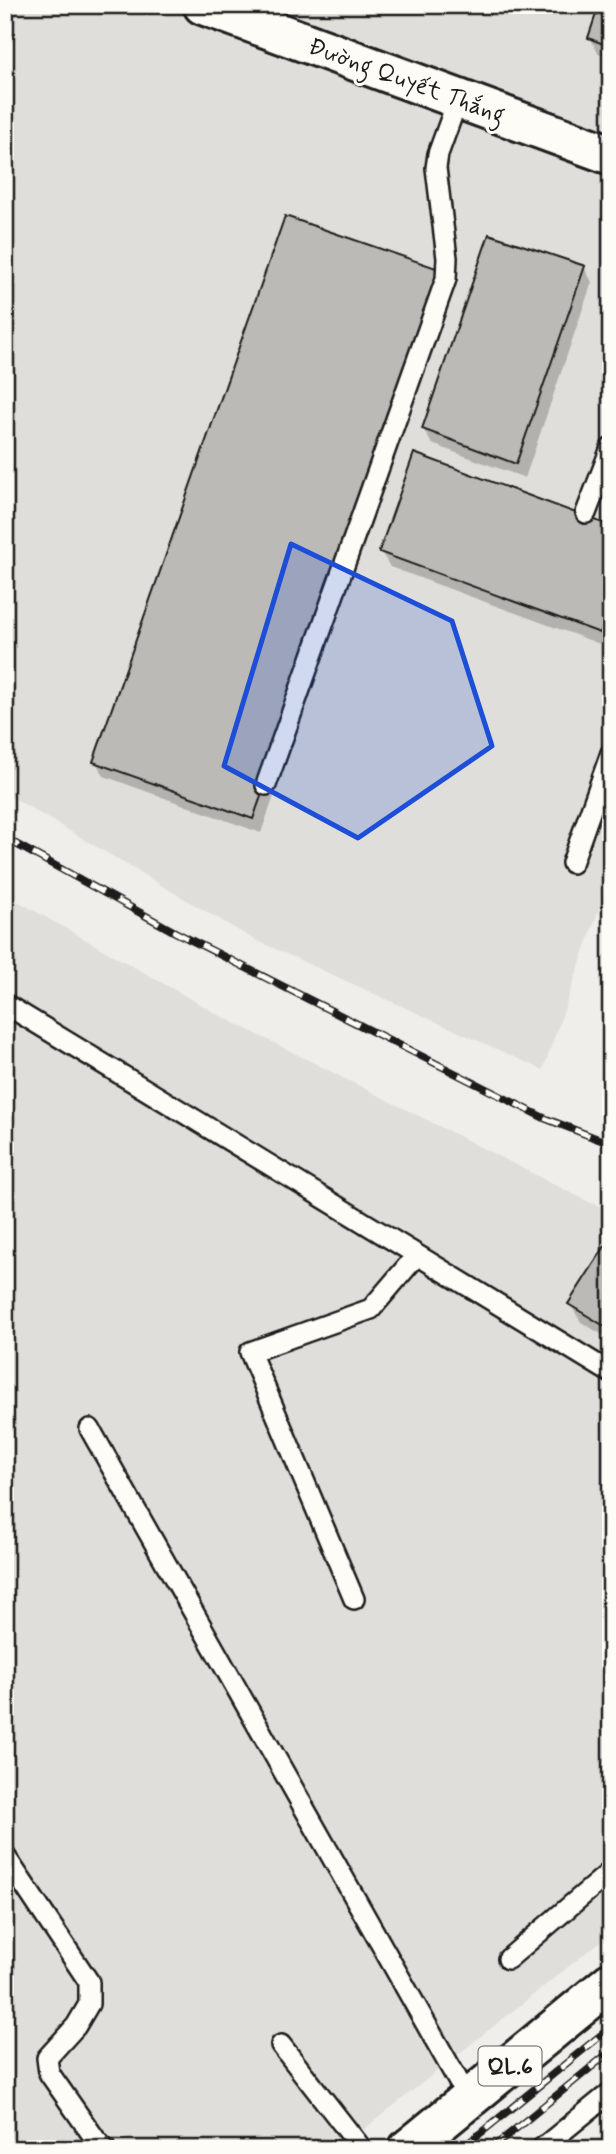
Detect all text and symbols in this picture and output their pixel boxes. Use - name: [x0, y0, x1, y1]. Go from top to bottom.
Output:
- street label: Đường Quyết Thắng: [303, 31, 509, 134]
- road number: QL.6: [478, 2047, 542, 2086]

